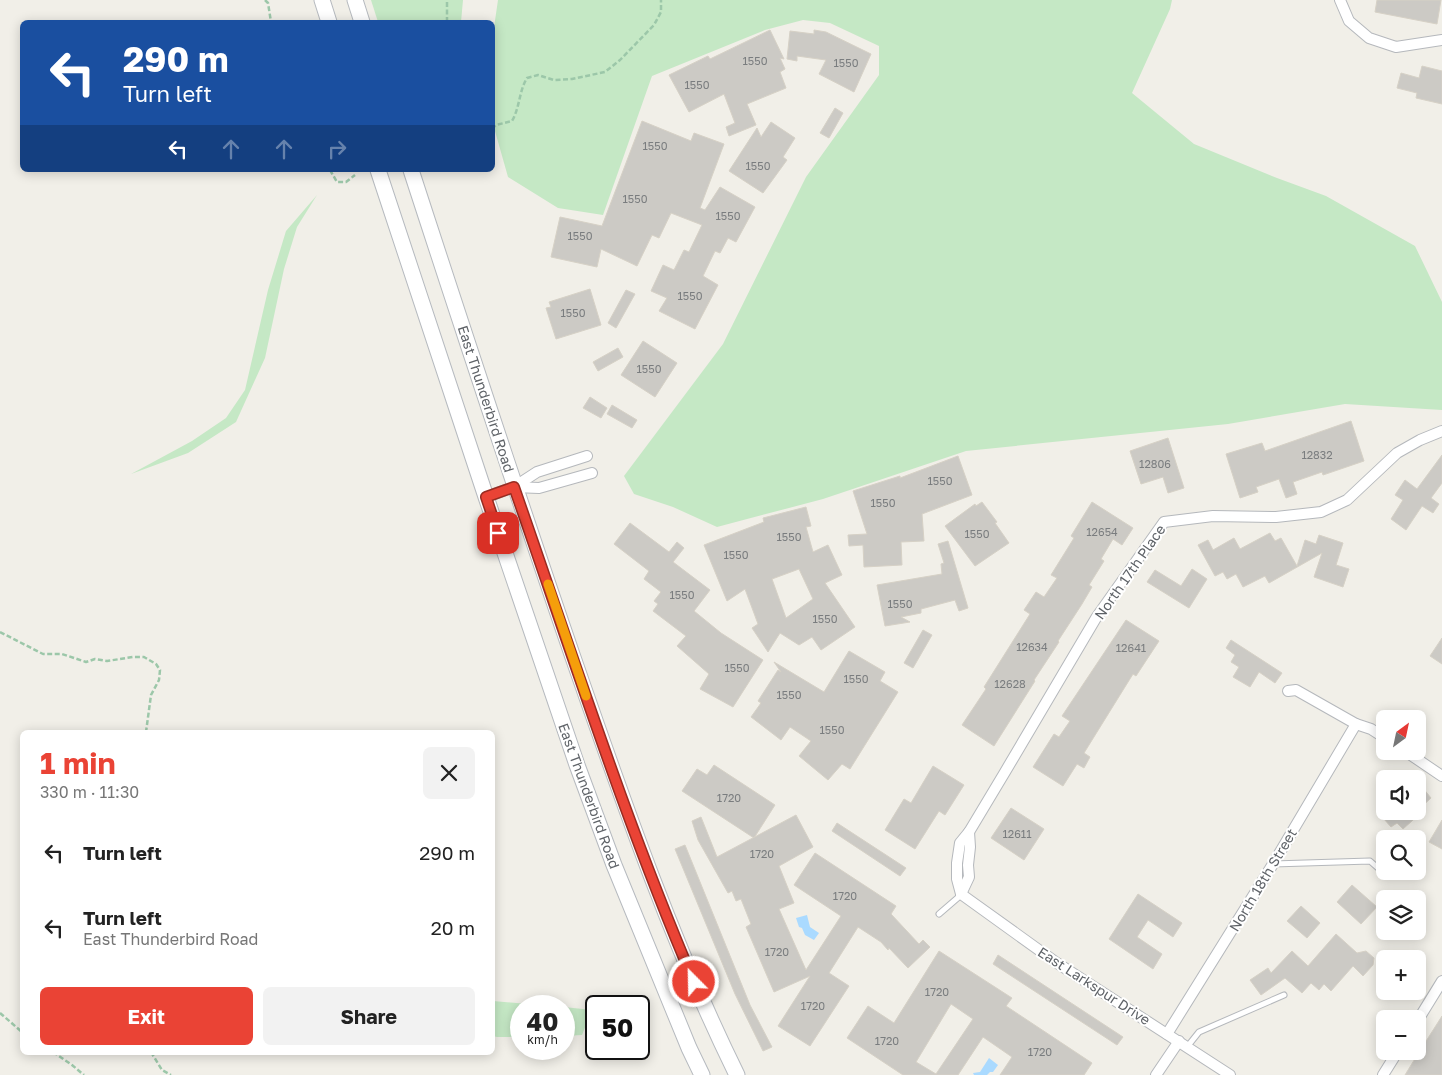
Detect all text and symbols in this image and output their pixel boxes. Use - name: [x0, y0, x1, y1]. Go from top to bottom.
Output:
- text: 290 m: [123, 38, 229, 80]
- icon: left: [40, 40, 105, 105]
- house number: 1550: [743, 54, 768, 67]
- house number: 1550: [834, 56, 859, 69]
- house number: 1550: [685, 78, 710, 91]
- text: Turn left: [123, 80, 212, 107]
- icon: left: [164, 135, 192, 163]
- icon: ahead: [217, 135, 245, 163]
- icon: ahead: [270, 135, 298, 163]
- icon: right: [323, 135, 351, 163]
- house number: 1550: [643, 139, 668, 152]
- house number: 1550: [746, 159, 771, 172]
- house number: 1550: [623, 192, 648, 205]
- house number: 1550: [716, 209, 741, 222]
- house number: 1550: [568, 229, 593, 242]
- house number: 1550: [678, 289, 703, 302]
- house number: 1550: [561, 306, 586, 319]
- street label: East Thunderbird Road: [455, 323, 518, 474]
- house number: 1550: [637, 362, 662, 375]
- house number: 12832: [1301, 448, 1333, 461]
- house number: 12806: [1139, 457, 1171, 470]
- house number: 1550: [928, 474, 953, 487]
- house number: 1550: [871, 496, 896, 509]
- pin: [477, 512, 519, 554]
- icon: arrive: [484, 519, 512, 547]
- street label: North 17th Place: [1091, 521, 1169, 622]
- house number: 12654: [1086, 525, 1118, 538]
- house number: 1550: [965, 527, 990, 540]
- house number: 1550: [777, 530, 802, 543]
- house number: 1550: [724, 548, 749, 561]
- house number: 1550: [670, 588, 695, 601]
- house number: 1550: [888, 597, 913, 610]
- house number: 1550: [813, 612, 838, 625]
- house number: 12634: [1016, 640, 1048, 653]
- house number: 12641: [1116, 641, 1146, 654]
- house number: 1550: [725, 661, 750, 674]
- house number: 1550: [844, 672, 869, 685]
- house number: 12628: [994, 677, 1026, 690]
- house number: 1550: [777, 688, 802, 701]
- north arrow: [1376, 710, 1426, 760]
- map controls: [1376, 710, 1426, 1060]
- street label: East Thunderbird Road: [555, 721, 624, 871]
- house number: 1550: [820, 723, 845, 736]
- text: 1 min: [40, 745, 116, 781]
- button: close: [423, 747, 475, 799]
- button: sound: [1376, 770, 1426, 820]
- text: 330 m · 11:30: [40, 782, 139, 802]
- house number: 1720: [717, 791, 741, 804]
- street label: North 18th Street: [1225, 825, 1300, 934]
- house number: 12611: [1002, 827, 1032, 840]
- button: search: [1376, 830, 1426, 880]
- icon: left: [40, 839, 68, 867]
- text: Turn left: [83, 841, 162, 864]
- text: 290 m: [419, 841, 475, 864]
- house number: 1720: [750, 847, 774, 860]
- house number: 1720: [833, 889, 857, 902]
- button: layers: [1376, 890, 1426, 940]
- text: Turn left: [83, 906, 162, 929]
- icon: left: [40, 914, 68, 942]
- text: 20 m: [431, 916, 475, 939]
- text: East Thunderbird Road: [83, 929, 258, 949]
- street label: East Larkspur Drive: [1035, 943, 1154, 1028]
- house number: 1720: [765, 945, 789, 958]
- button: +: [1376, 950, 1426, 1000]
- position arrow: [667, 955, 719, 1007]
- house number: 1720: [925, 985, 949, 998]
- button: Exit: [40, 987, 253, 1045]
- button: Share: [263, 987, 475, 1045]
- speed limit sign: 50: [585, 995, 650, 1060]
- house number: 1720: [801, 999, 825, 1012]
- text: 40: [527, 1006, 558, 1037]
- button: −: [1376, 1010, 1426, 1060]
- text: km/h: [527, 1032, 558, 1047]
- house number: 1720: [875, 1034, 899, 1047]
- house number: 1720: [1028, 1045, 1052, 1058]

